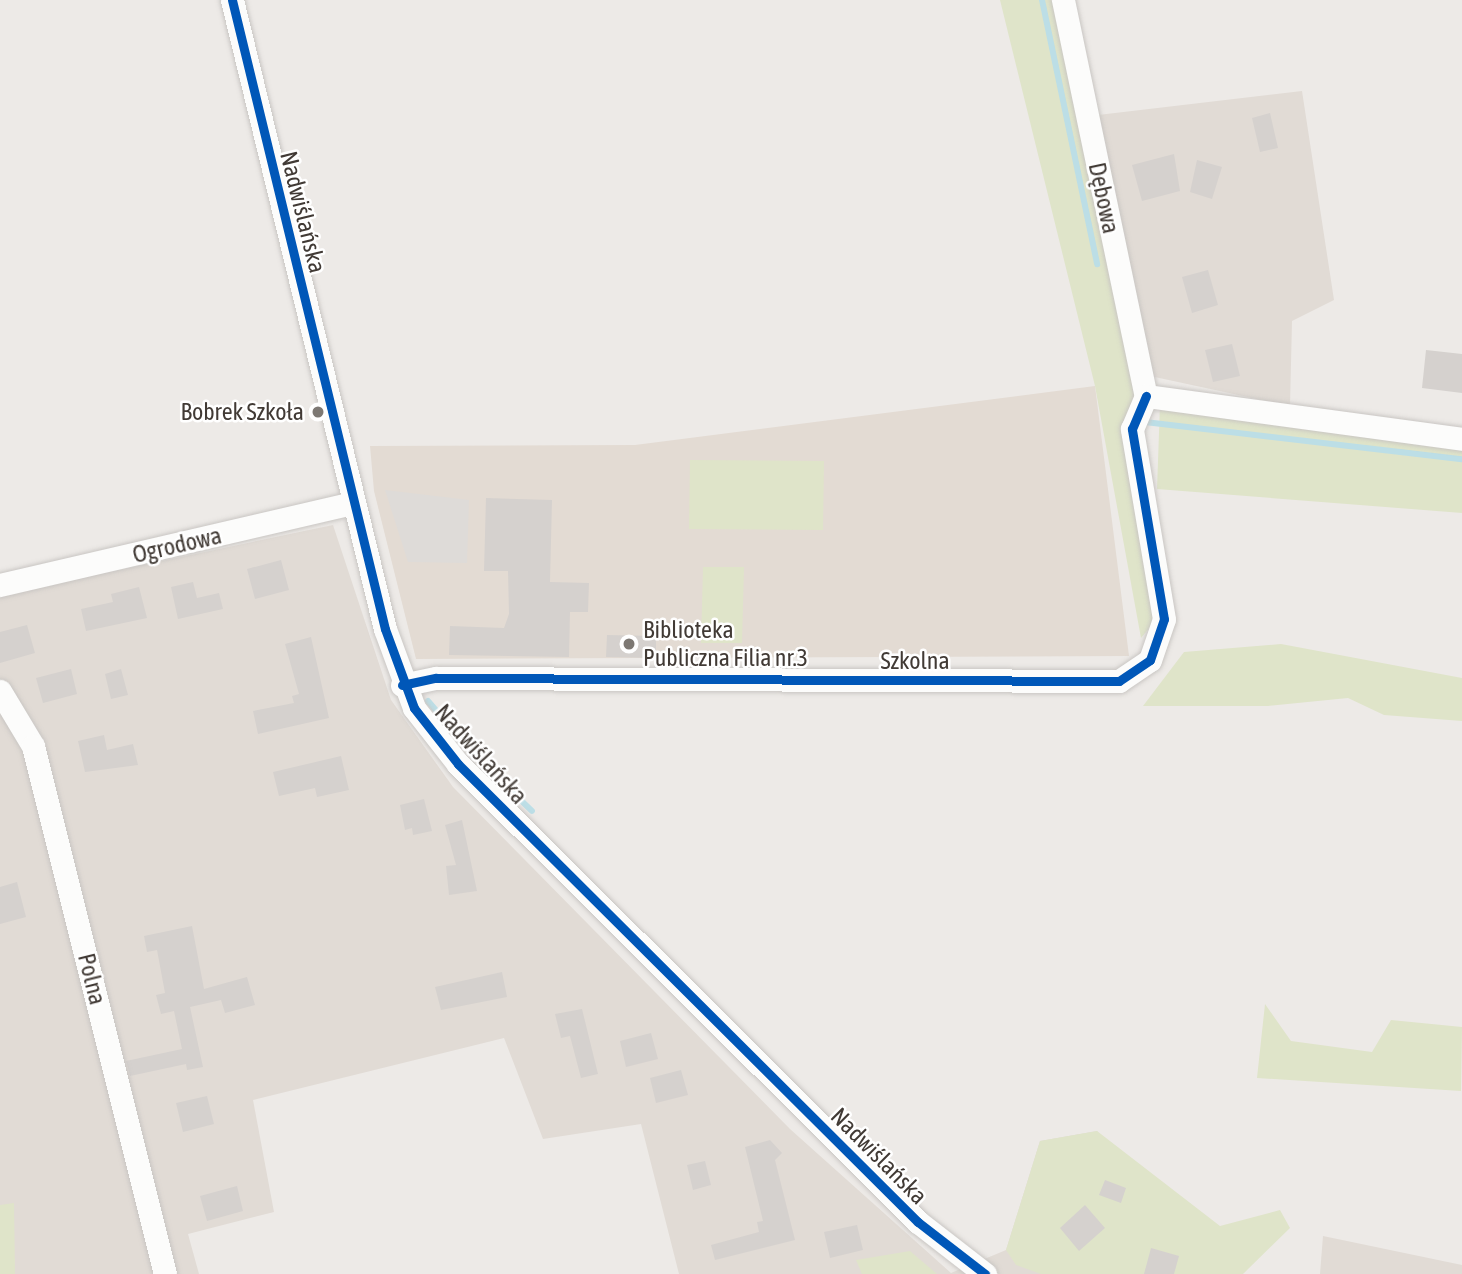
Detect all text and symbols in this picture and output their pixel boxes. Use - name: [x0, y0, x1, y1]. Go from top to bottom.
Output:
- street label: Nadwiślańska: [274, 148, 332, 276]
- street label: Dębowa: [1082, 160, 1126, 236]
- place label: Bobrek Szkoła: [181, 398, 304, 426]
- marker: Bobrek Szkoła: [310, 404, 326, 420]
- street label: Ogrodowa: [130, 521, 224, 569]
- place label: Biblioteka Publiczna Filia nr.3: [643, 616, 808, 672]
- marker: Biblioteka Publiczna Filia nr.3: [621, 636, 637, 652]
- street label: Szkolna: [880, 647, 950, 675]
- street label: Nadwiślańska: [429, 698, 533, 810]
- street label: Polna: [72, 950, 112, 1008]
- street label: Nadwiślańska: [825, 1102, 933, 1210]

